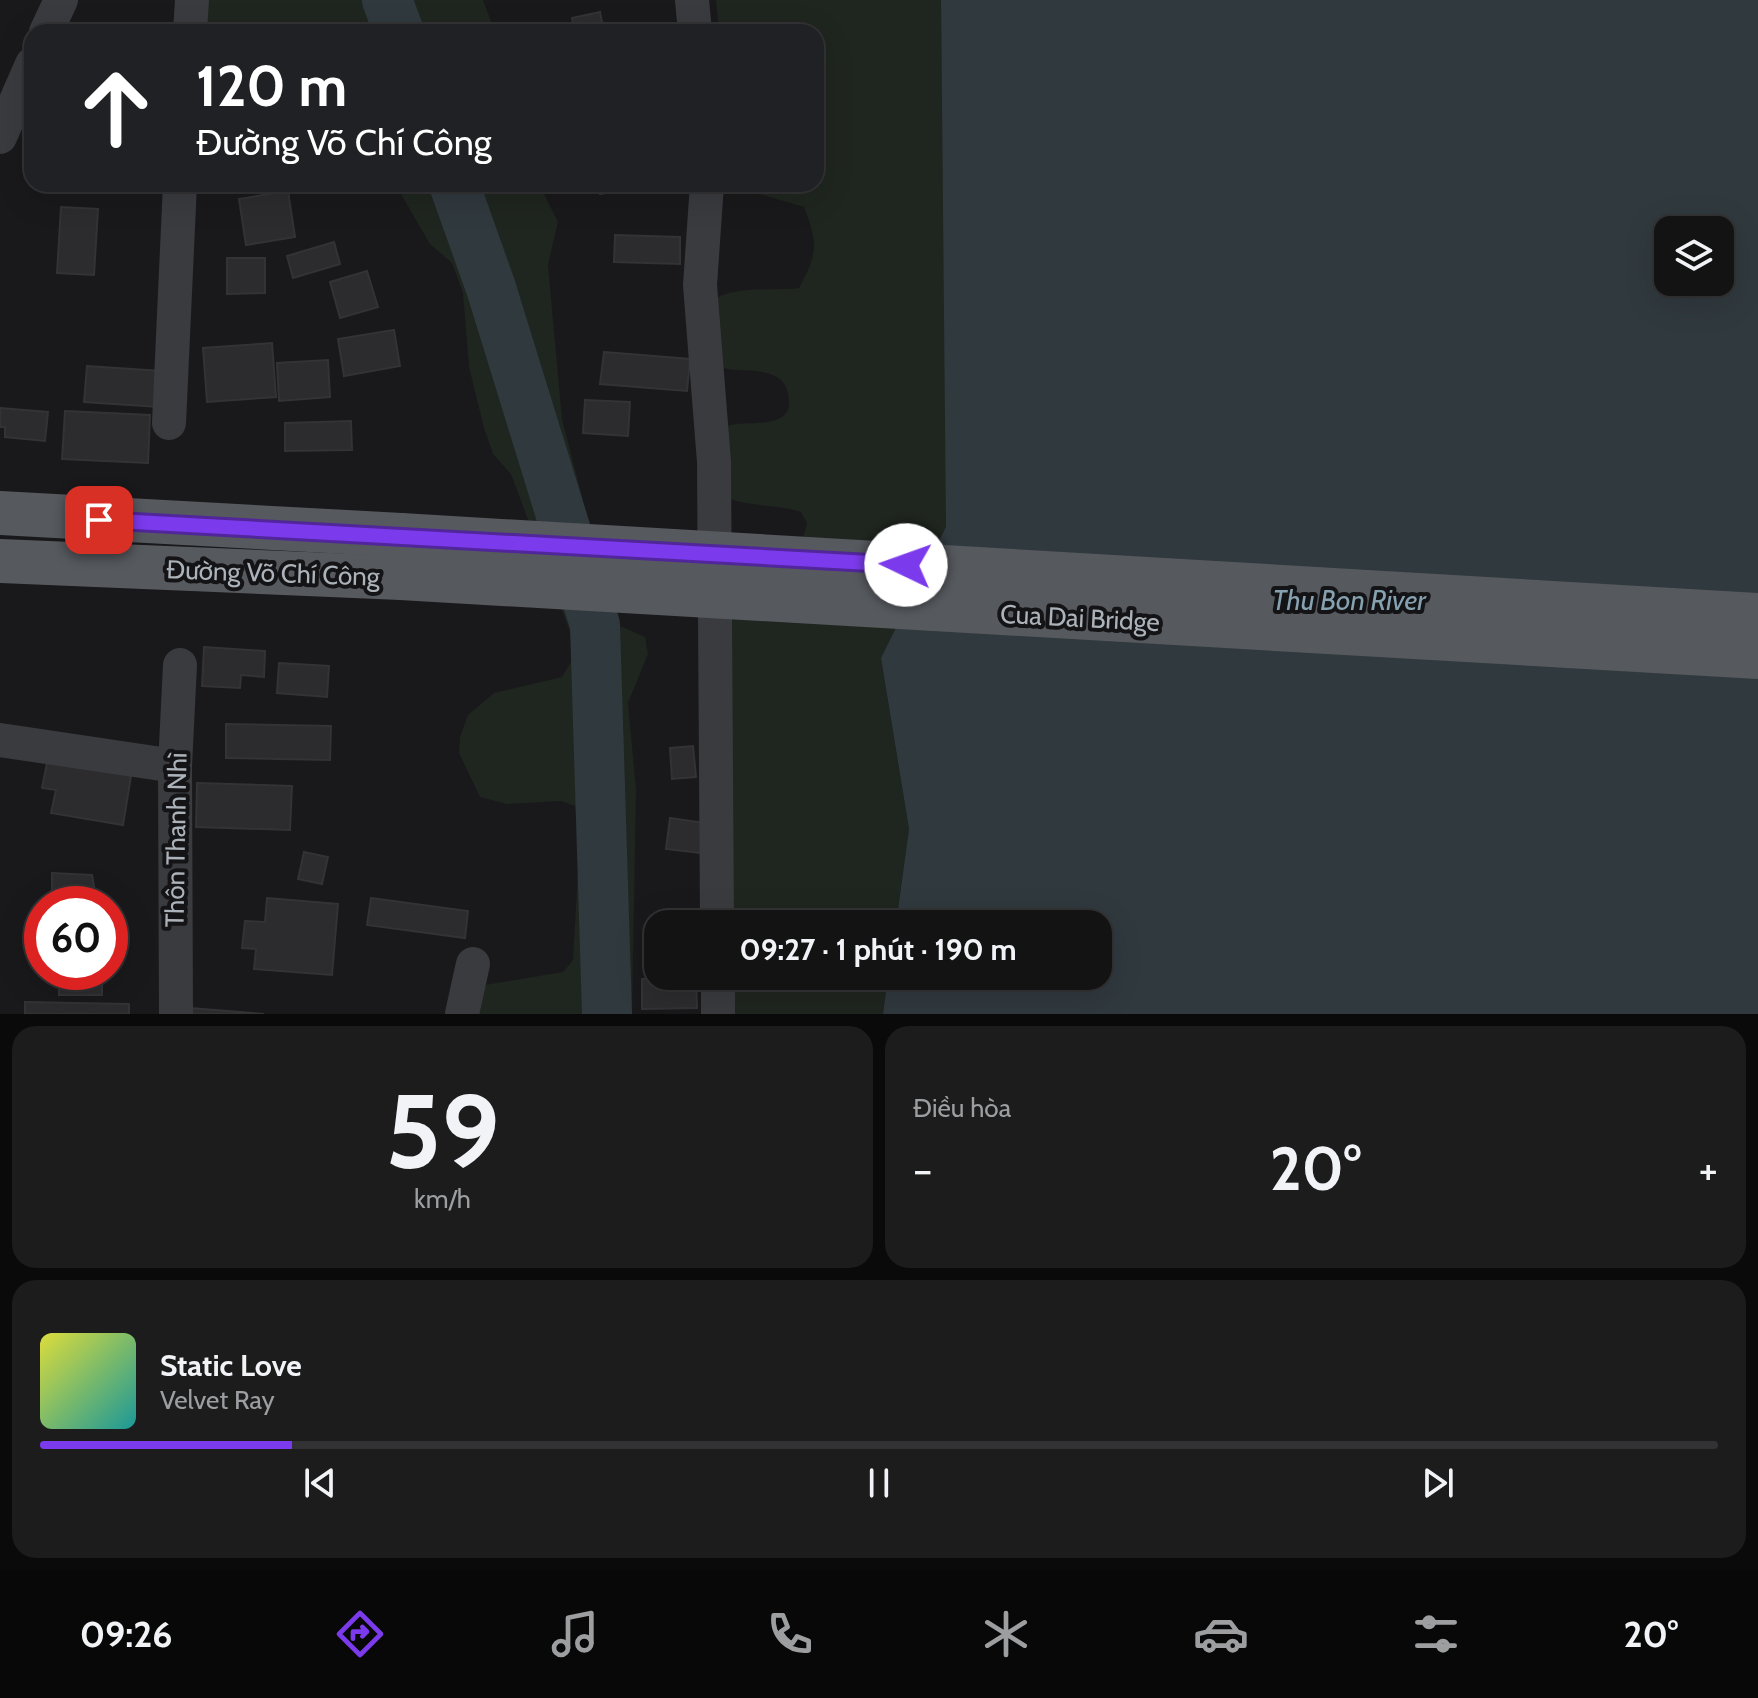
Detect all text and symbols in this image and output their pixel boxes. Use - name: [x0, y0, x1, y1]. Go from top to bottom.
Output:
- text: 120 m: [196, 52, 347, 120]
- icon: ahead: [64, 56, 168, 160]
- text: Đường Võ Chí Công: [196, 120, 492, 164]
- map controls: [1654, 216, 1734, 296]
- button: layers: [1654, 216, 1734, 296]
- pin: [65, 486, 133, 554]
- icon: arrive: [77, 498, 121, 542]
- position arrow: [864, 523, 948, 607]
- street label: Đường Võ Chí Công: [166, 553, 381, 593]
- water label: Thu Bon River: [1272, 583, 1427, 617]
- street label: Cua Dai Bridge: [999, 598, 1161, 638]
- street label: Thôn Thanh Nhì: [158, 752, 194, 928]
- speed limit sign: 60: [24, 886, 128, 990]
- text: 09:27 · 1 phút · 190 m: [740, 931, 1017, 968]
- text: 59: [385, 1068, 500, 1194]
- text: Điều hòa: [913, 1092, 1011, 1124]
- text: 20°: [1270, 1132, 1361, 1205]
- text: −: [913, 1143, 932, 1196]
- text: +: [1699, 1143, 1718, 1196]
- text: km/h: [414, 1183, 471, 1215]
- text: Static Love: [160, 1347, 302, 1384]
- text: Velvet Ray: [160, 1384, 275, 1416]
- icon: previous: [298, 1461, 342, 1505]
- icon: pause: [857, 1461, 901, 1505]
- icon: next: [1416, 1461, 1460, 1505]
- icon: directions: [332, 1606, 388, 1662]
- icon: music: [547, 1606, 603, 1662]
- icon: phone: [762, 1606, 818, 1662]
- icon: climate: [978, 1606, 1034, 1662]
- icon: car: [1193, 1606, 1249, 1662]
- icon: filters: [1408, 1606, 1464, 1662]
- text: 09:26: [80, 1612, 173, 1656]
- text: 20°: [1623, 1612, 1678, 1656]

